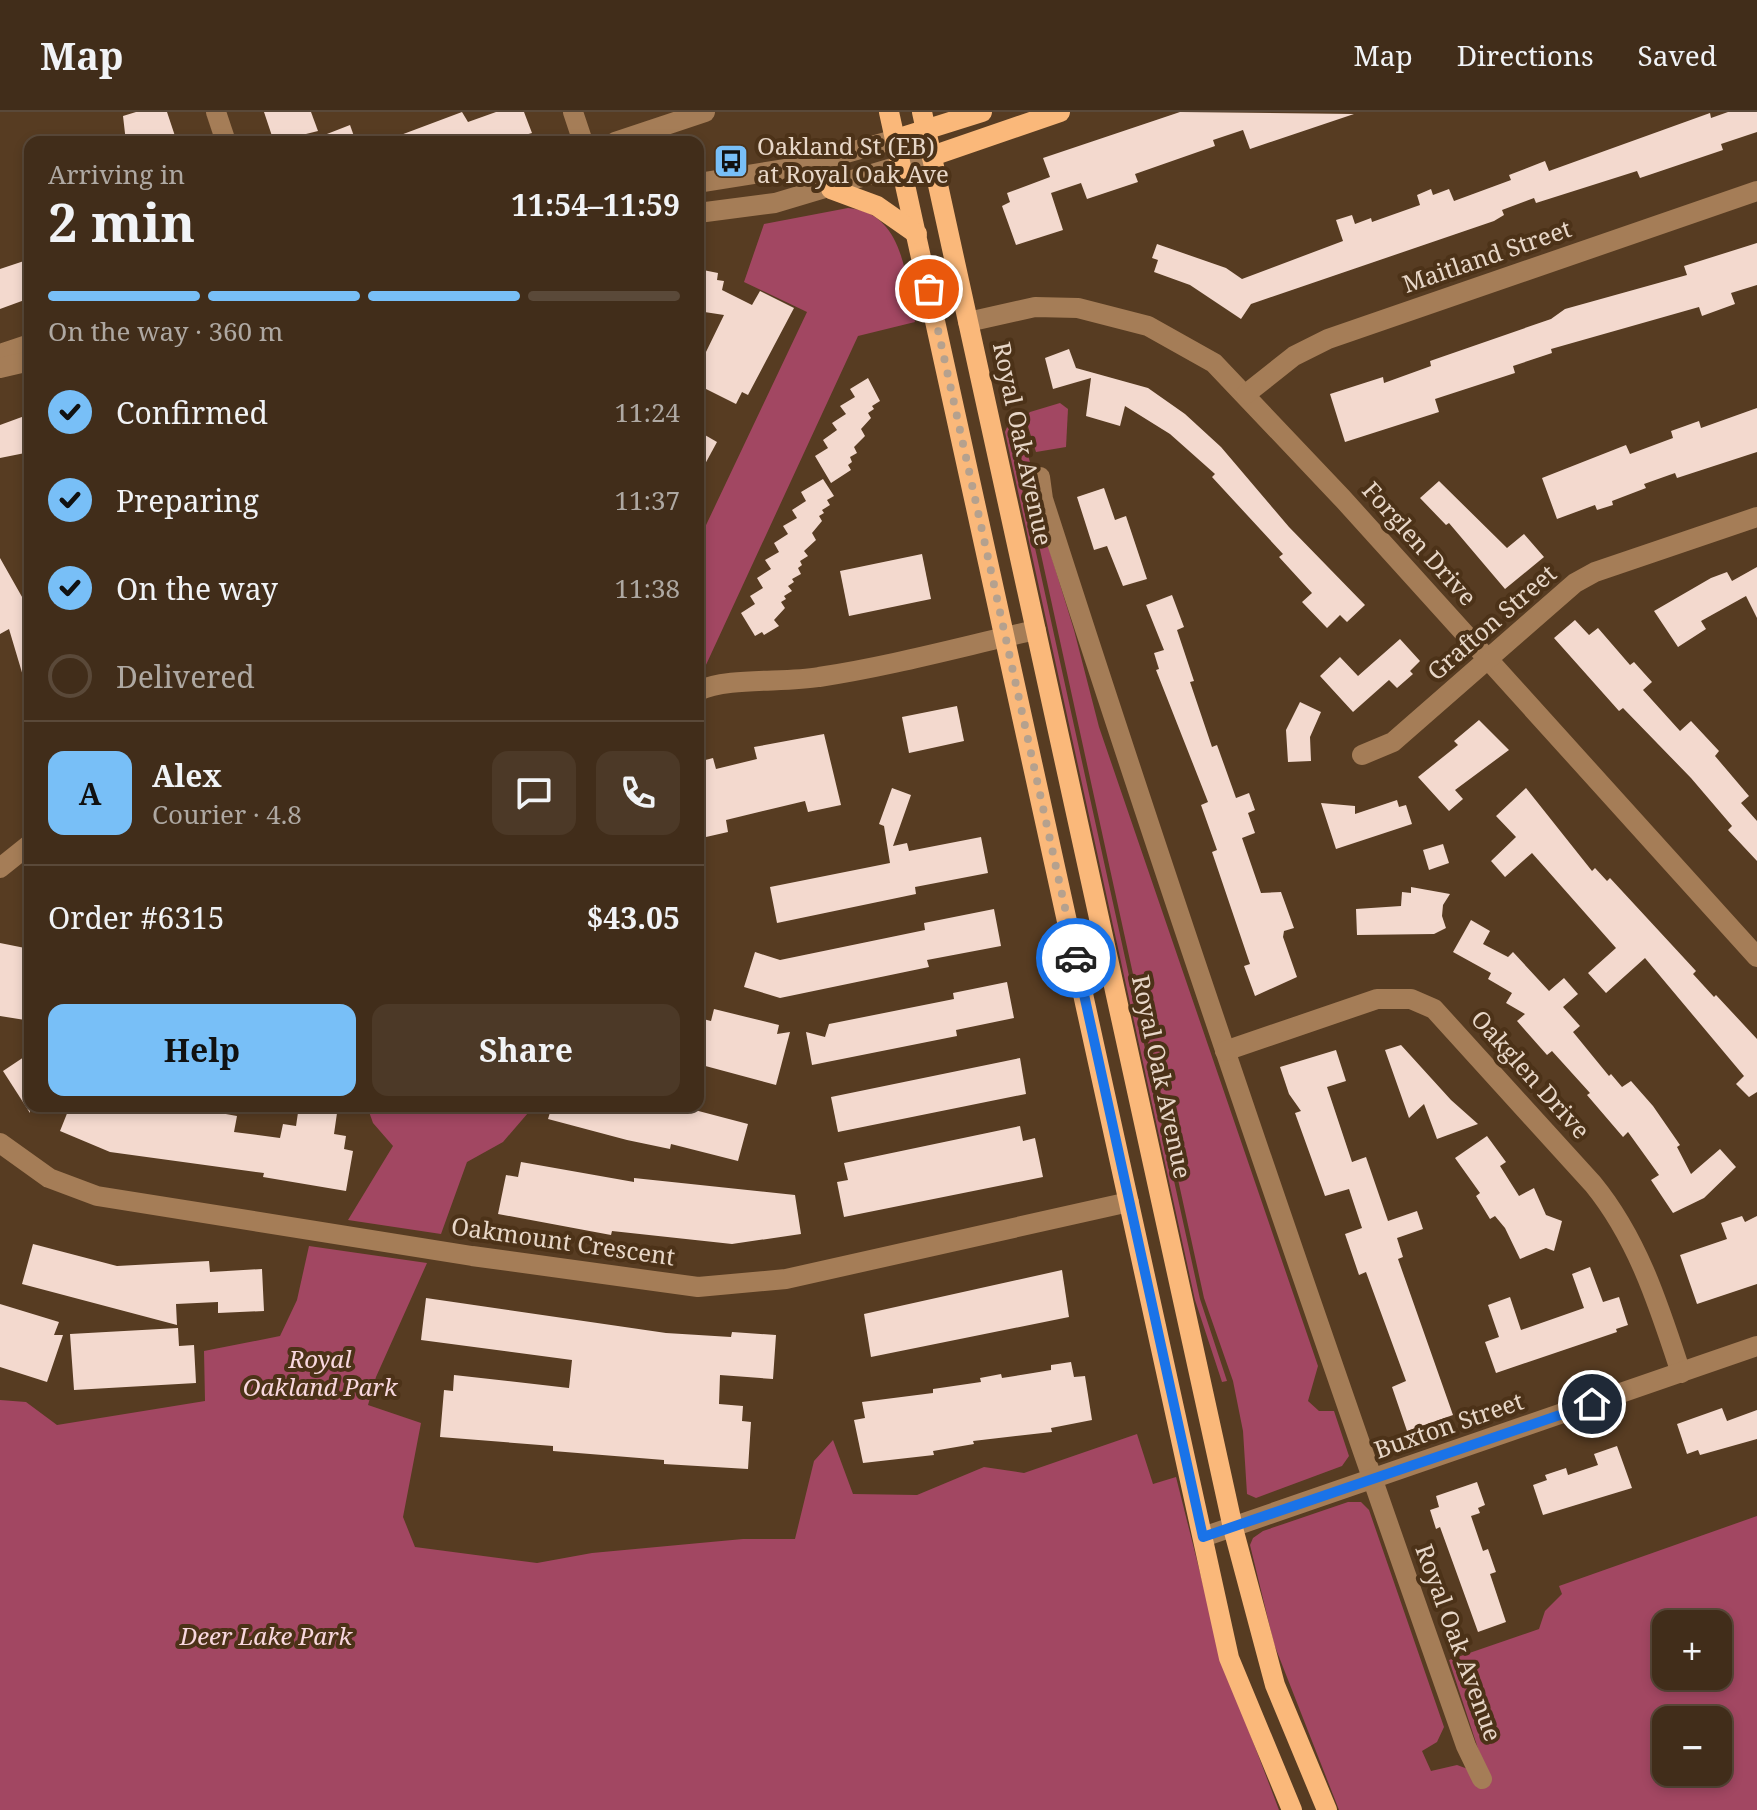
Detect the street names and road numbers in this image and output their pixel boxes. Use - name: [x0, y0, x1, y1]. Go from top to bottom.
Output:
- street label: Maitland Street: [1398, 211, 1575, 300]
- street label: Royal Oak Avenue: [986, 339, 1061, 548]
- street label: Forglen Drive: [1356, 474, 1485, 612]
- street label: Grafton Street: [1419, 557, 1563, 687]
- street label: Royal Oak Avenue: [1125, 972, 1200, 1181]
- street label: Oakglen Drive: [1464, 1002, 1598, 1146]
- street label: Oakmount Crescent: [449, 1208, 677, 1273]
- street label: Buxton Street: [1370, 1384, 1528, 1466]
- street label: Royal Oak Avenue: [1408, 1539, 1510, 1746]

